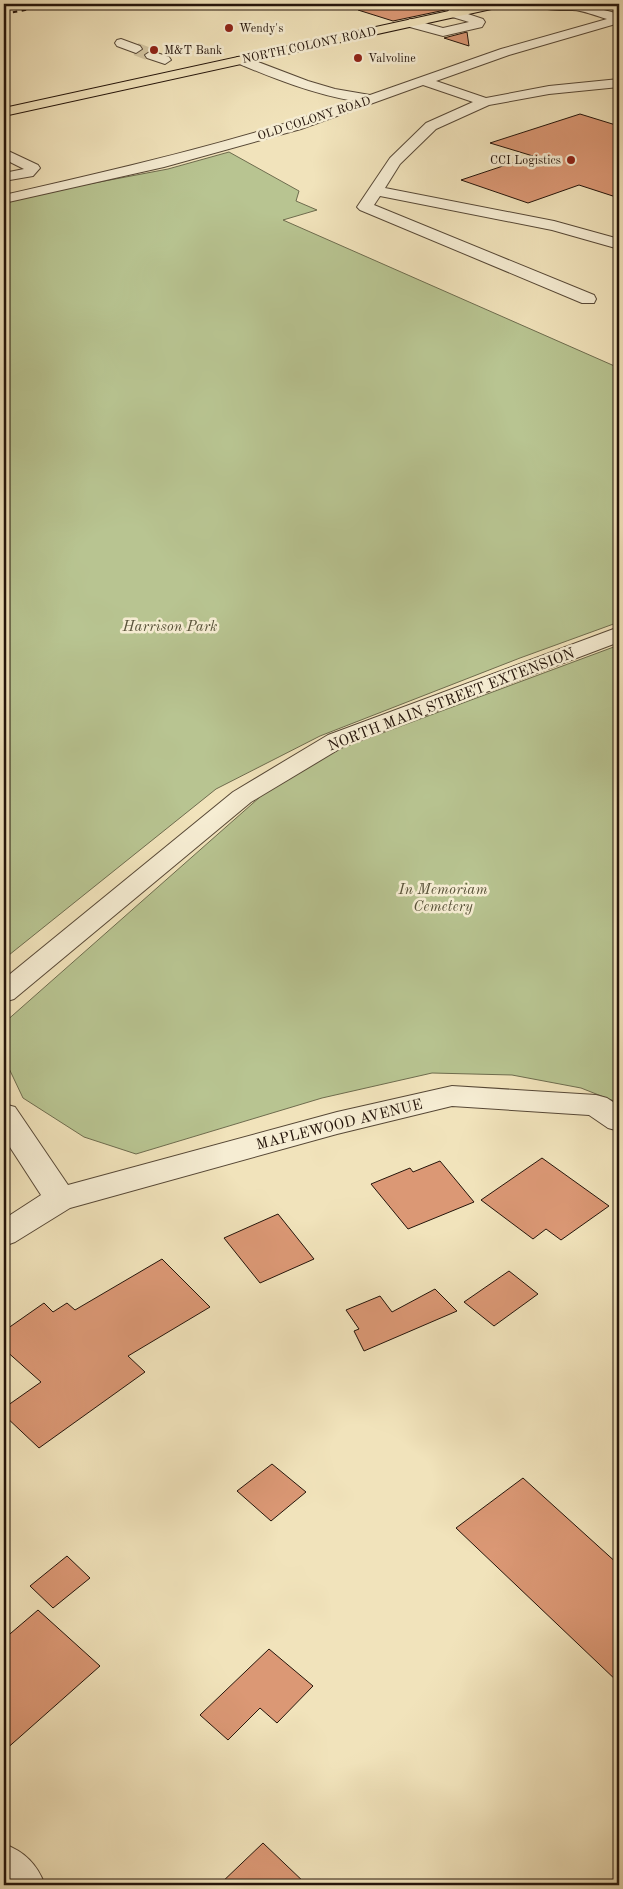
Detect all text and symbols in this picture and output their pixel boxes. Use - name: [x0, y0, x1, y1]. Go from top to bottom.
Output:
- marker: Wendy's: [223, 22, 235, 34]
- place label: Wendy's: [239, 23, 283, 35]
- street label: NORTH COLONY ROAD: [241, 26, 377, 66]
- marker: M&T Bank: [148, 44, 160, 56]
- place label: M&T Bank: [164, 45, 222, 57]
- marker: Valvoline: [352, 52, 364, 64]
- place label: Valvoline: [368, 53, 416, 65]
- street label: OLD COLONY ROAD: [256, 95, 372, 143]
- marker: CCI Logistics: [565, 154, 577, 166]
- place label: CCI Logistics: [490, 155, 561, 167]
- park label: Harrison Park: [122, 620, 217, 635]
- street label: NORTH MAIN STREET EXTENSION: [326, 646, 577, 755]
- park label: In Memoriam Cemetery: [398, 883, 487, 915]
- street label: MAPLEWOOD AVENUE: [255, 1097, 424, 1153]

